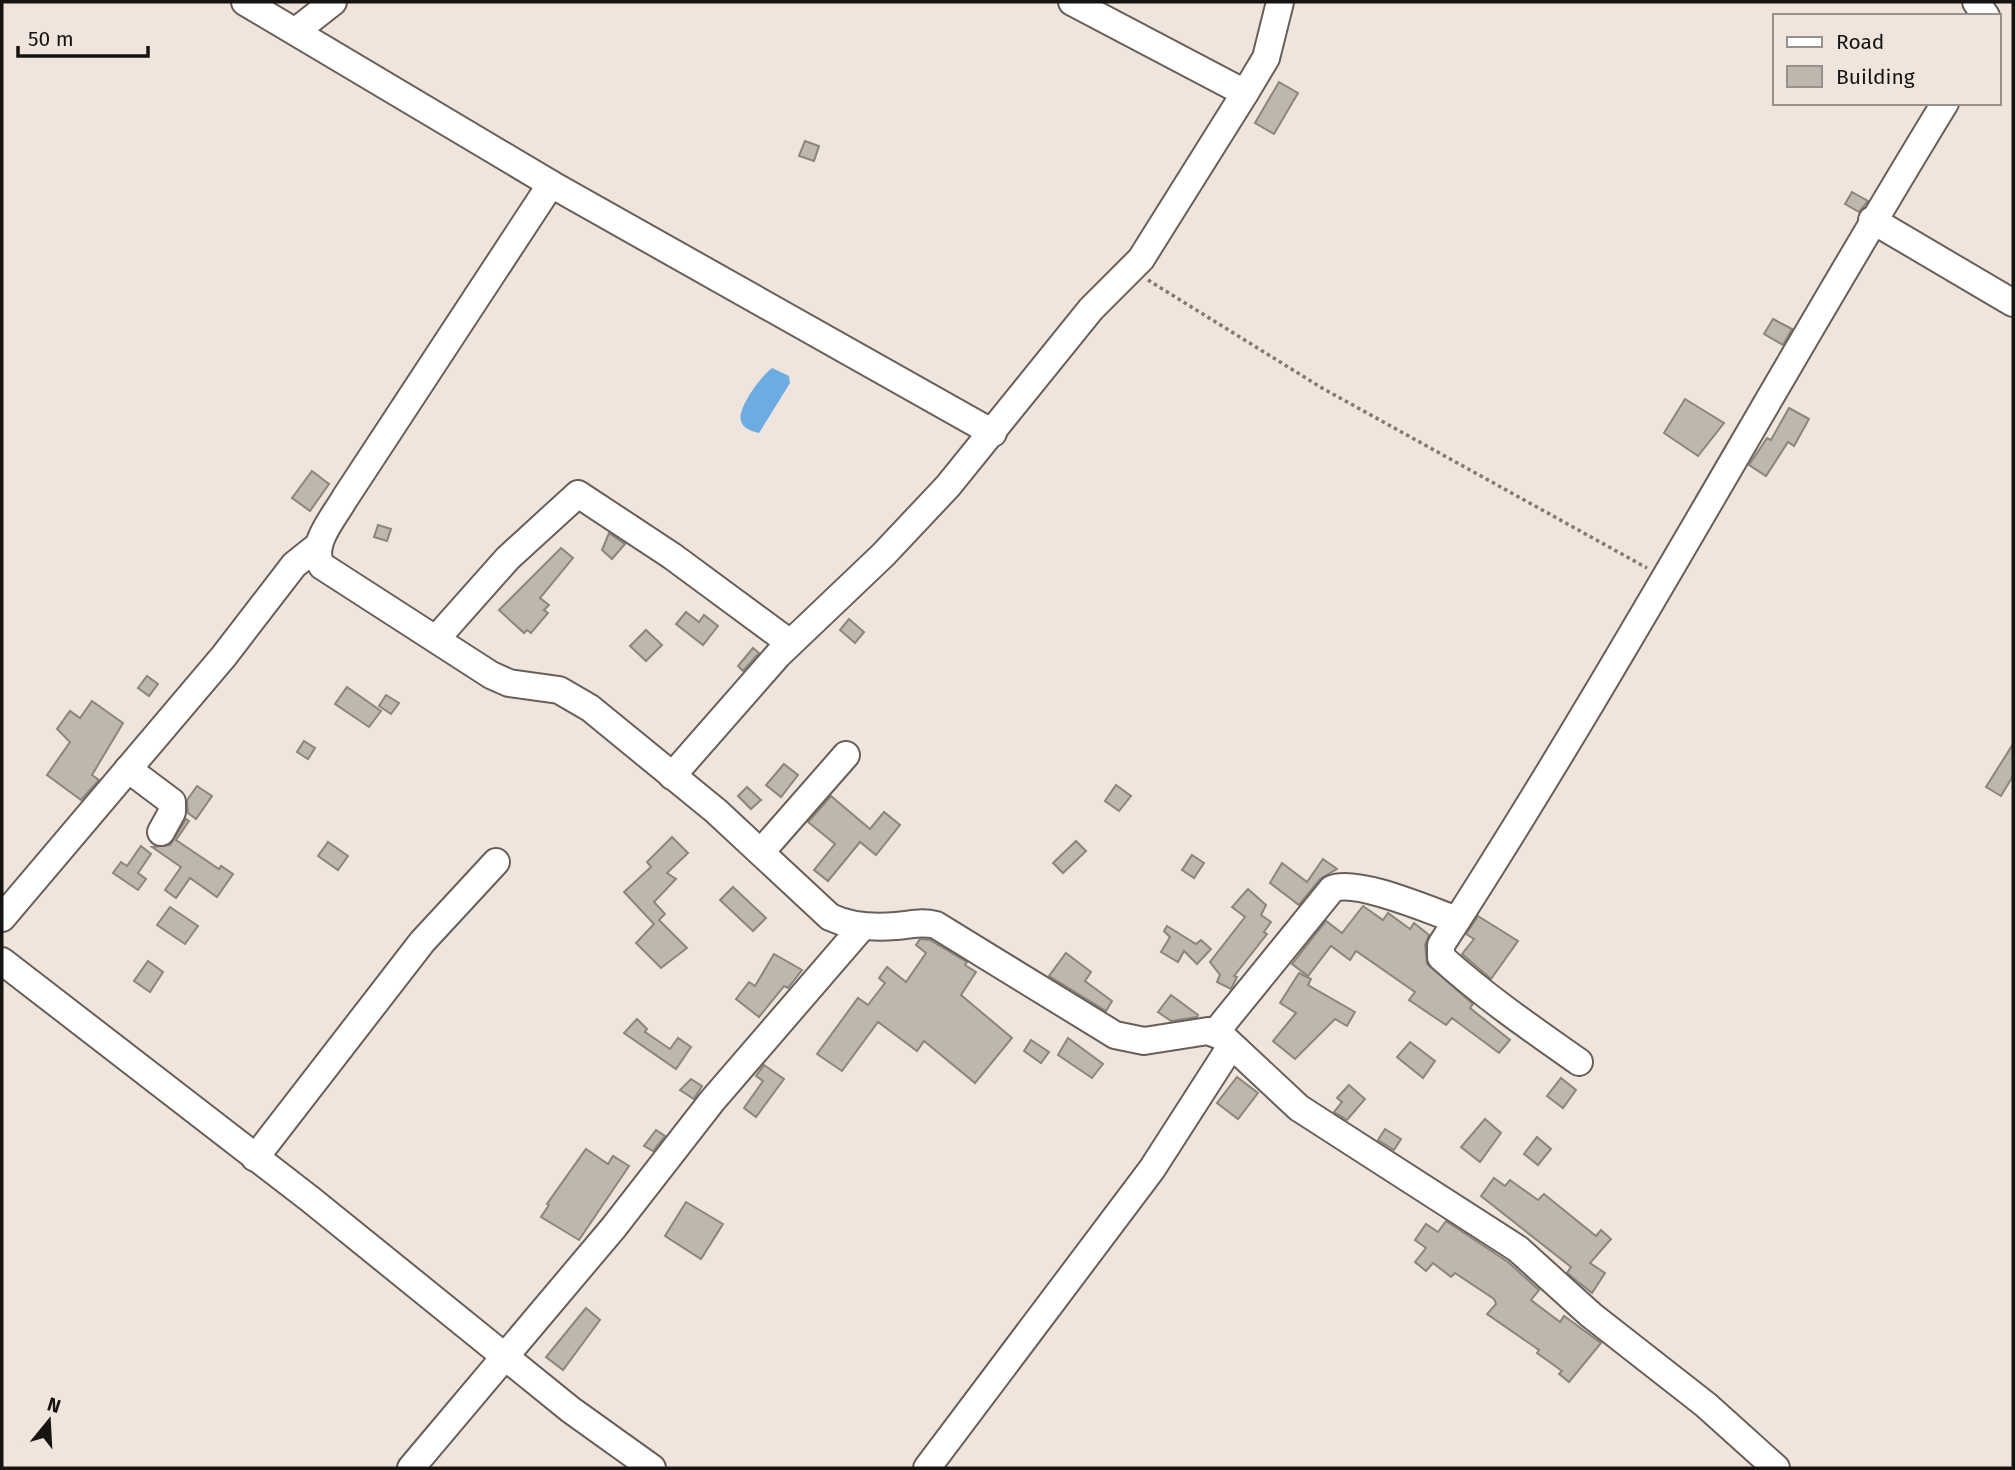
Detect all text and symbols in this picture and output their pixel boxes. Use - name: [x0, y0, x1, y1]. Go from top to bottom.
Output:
- scale bar: [18, 14, 147, 58]
- legend: [1773, 14, 2001, 105]
- text: 50 m: [28, 26, 74, 52]
- text: Road: [1836, 29, 1884, 55]
- text: Building: [1836, 64, 1915, 90]
- north arrow: [14, 1386, 84, 1456]
- text: N: [45, 1392, 64, 1418]

